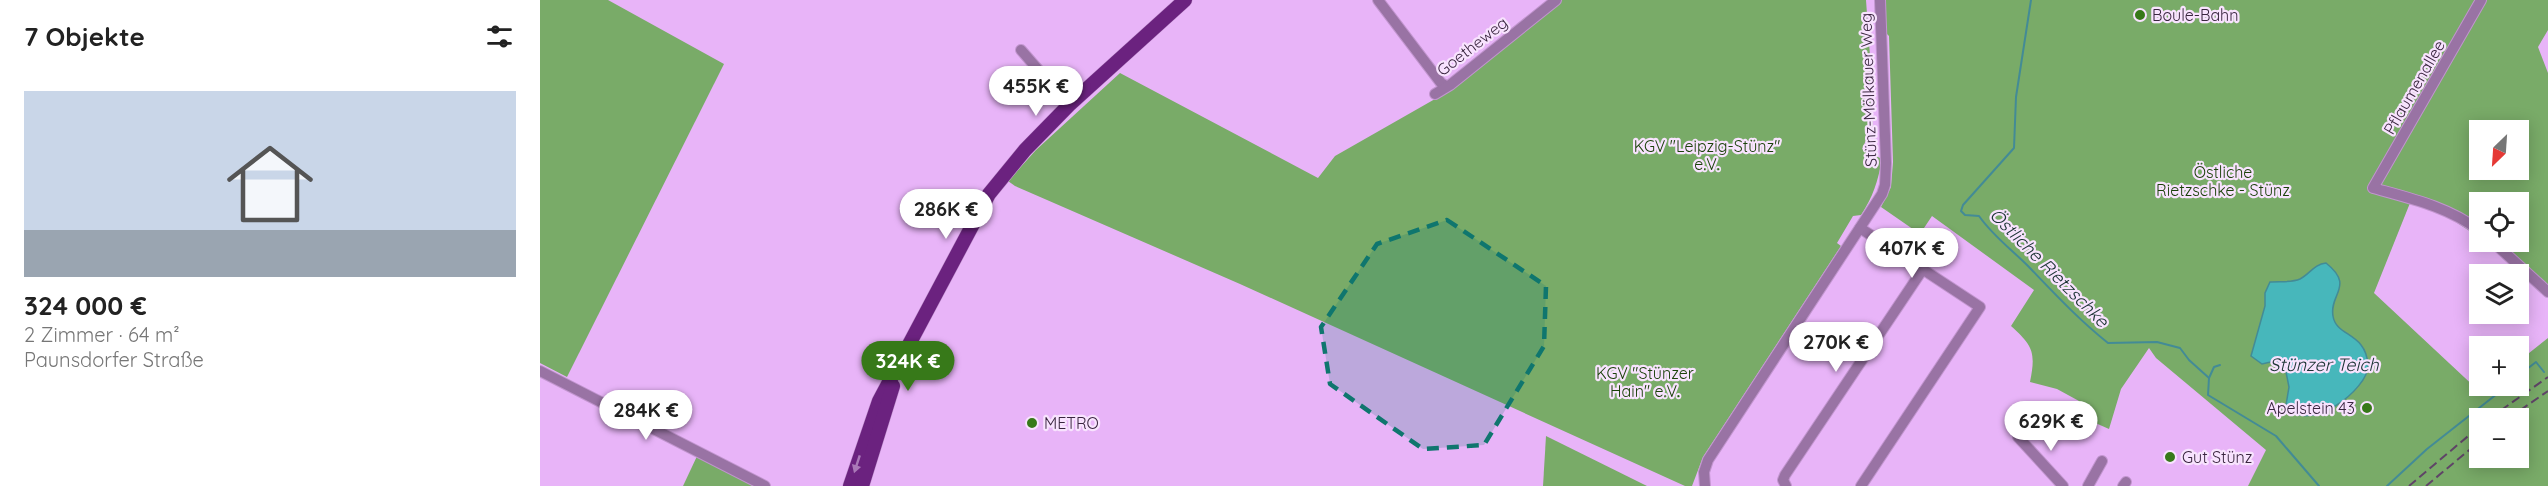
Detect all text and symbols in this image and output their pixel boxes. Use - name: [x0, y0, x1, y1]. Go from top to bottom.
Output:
- place label: Boule-Bahn: [2152, 5, 2238, 25]
- marker: Boule-Bahn: [2133, 8, 2147, 22]
- street label: Goetheweg: [1433, 12, 1511, 80]
- street label: Stünz-Mölkauer Weg: [1855, 13, 1881, 167]
- text: 7 Objekte: [24, 20, 145, 53]
- icon: filters: [483, 20, 516, 53]
- street label: Pflaumenallee: [2379, 36, 2449, 138]
- pin: 455K €: [987, 66, 1085, 117]
- text: 455K €: [1003, 73, 1069, 98]
- north arrow: [2469, 120, 2529, 180]
- map controls: [2469, 120, 2529, 468]
- icon: home: [216, 130, 324, 238]
- park label: KGV "Leipzig-Stünz" e.V.: [1634, 136, 1780, 174]
- park label: Östliche Rietzschke - Stünz: [2156, 162, 2290, 200]
- pin: 286K €: [897, 189, 995, 240]
- button: locate: [2469, 192, 2529, 252]
- text: 286K €: [914, 196, 978, 221]
- water label: Östliche Rietzschke: [1985, 203, 2114, 333]
- pin: 407K €: [1863, 228, 1961, 279]
- text: 407K €: [1879, 235, 1945, 260]
- button: layers: [2469, 264, 2529, 324]
- text: 324 000 €: [24, 289, 147, 322]
- text: 2 Zimmer · 64 m²: [24, 322, 180, 347]
- pin: 270K €: [1787, 322, 1885, 373]
- text: 270K €: [1803, 329, 1869, 354]
- button: +: [2469, 336, 2529, 396]
- pin: 324K €: [859, 341, 957, 392]
- text: Paunsdorfer Straße: [24, 347, 204, 372]
- text: 324K €: [875, 348, 941, 373]
- water label: Stünzer Teich: [2269, 353, 2380, 376]
- park label: KGV "Stünzer Hain" e.V.: [1596, 363, 1694, 401]
- pin: 284K €: [597, 390, 695, 441]
- text: 284K €: [613, 397, 679, 422]
- place label: Apelstein 43: [2266, 398, 2355, 418]
- pin: 629K €: [2002, 401, 2100, 452]
- marker: Apelstein 43: [2360, 401, 2374, 415]
- text: 629K €: [2018, 408, 2084, 433]
- button: −: [2469, 408, 2529, 468]
- place label: METRO: [1044, 413, 1099, 433]
- marker: METRO: [1025, 416, 1039, 430]
- place label: Gut Stünz: [2182, 447, 2252, 467]
- marker: Gut Stünz: [2163, 450, 2177, 464]
- one-way arrow: [852, 455, 862, 473]

